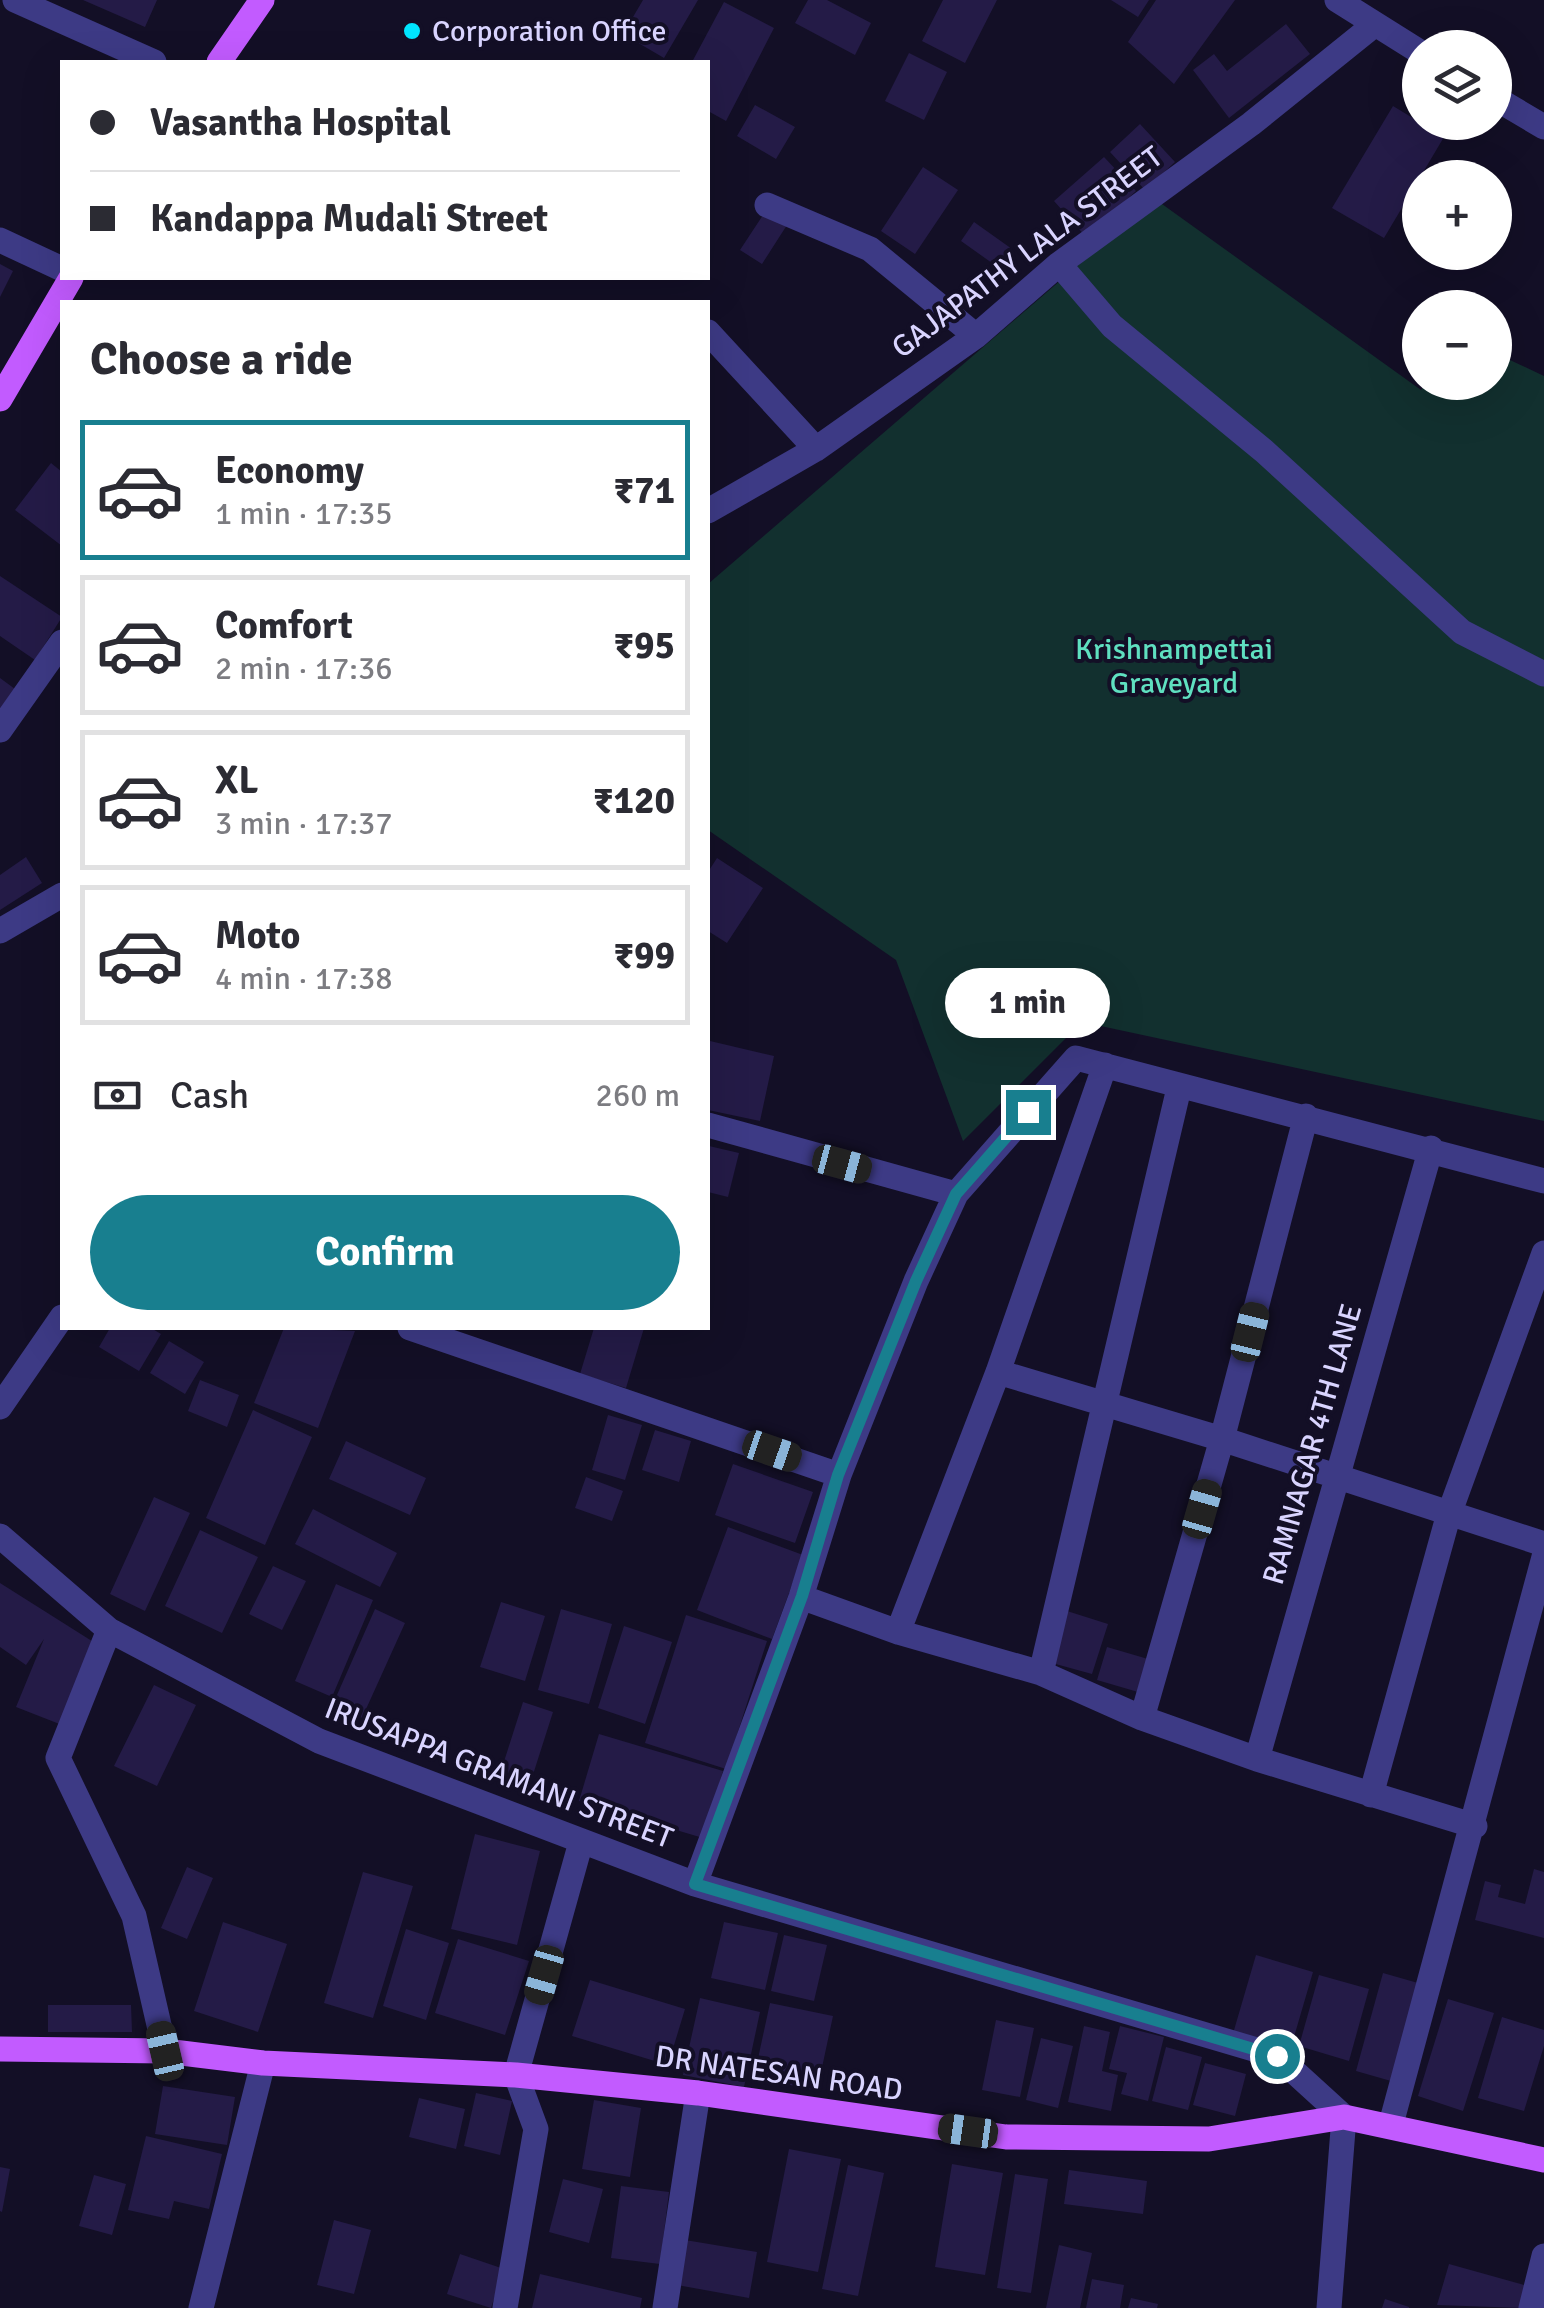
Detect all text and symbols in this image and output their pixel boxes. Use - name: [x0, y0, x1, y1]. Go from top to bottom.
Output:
- place label: Corporation Office: [432, 13, 667, 50]
- marker: Corporation Office: [401, 20, 423, 42]
- map controls: [1402, 30, 1512, 400]
- button: layers: [1402, 30, 1512, 140]
- text: Vasantha Hospital: [150, 99, 451, 146]
- street label: GAJAPATHY LALA STREET: [885, 138, 1170, 366]
- button: +: [1402, 160, 1512, 270]
- text: Kandappa Mudali Street: [150, 195, 548, 242]
- button: −: [1402, 290, 1512, 400]
- text: Choose a ride: [90, 332, 353, 387]
- icon: car: [95, 445, 185, 535]
- text: Economy: [215, 447, 364, 494]
- text: ₹71: [613, 467, 675, 514]
- text: 1 min · 17:35: [215, 494, 393, 533]
- icon: car: [95, 600, 185, 690]
- text: Comfort: [215, 602, 353, 649]
- text: ₹95: [613, 622, 675, 669]
- park label: Krishnampettai Graveyard: [1075, 631, 1273, 702]
- text: 2 min · 17:36: [215, 649, 393, 688]
- icon: car: [95, 755, 185, 845]
- text: XL: [215, 757, 258, 804]
- text: ₹120: [593, 777, 675, 824]
- text: 3 min · 17:37: [215, 804, 393, 843]
- icon: car: [95, 910, 185, 1000]
- text: Moto: [215, 912, 300, 959]
- text: ₹99: [613, 932, 675, 979]
- text: 4 min · 17:38: [215, 959, 393, 998]
- callout: 1 min: [946, 967, 1110, 1037]
- text: 1 min: [989, 983, 1066, 1022]
- icon: cash: [90, 1068, 145, 1123]
- text: Cash: [170, 1072, 249, 1119]
- text: 260 m: [596, 1076, 680, 1115]
- route end: [1006, 1090, 1051, 1135]
- car: [809, 1142, 875, 1186]
- button: Confirm: [90, 1195, 680, 1310]
- car: [1228, 1299, 1272, 1365]
- street label: RAMNAGAR 4TH LANE: [1255, 1300, 1370, 1589]
- car: [739, 1427, 805, 1475]
- car: [1179, 1476, 1225, 1542]
- street label: IRUSAPPA GRAMANI STREET: [319, 1690, 678, 1857]
- car: [521, 1942, 567, 2008]
- car: [144, 2018, 186, 2084]
- route start: [1255, 2034, 1300, 2079]
- street label: DR NATESAN ROAD: [653, 2038, 905, 2109]
- car: [936, 2112, 1000, 2150]

